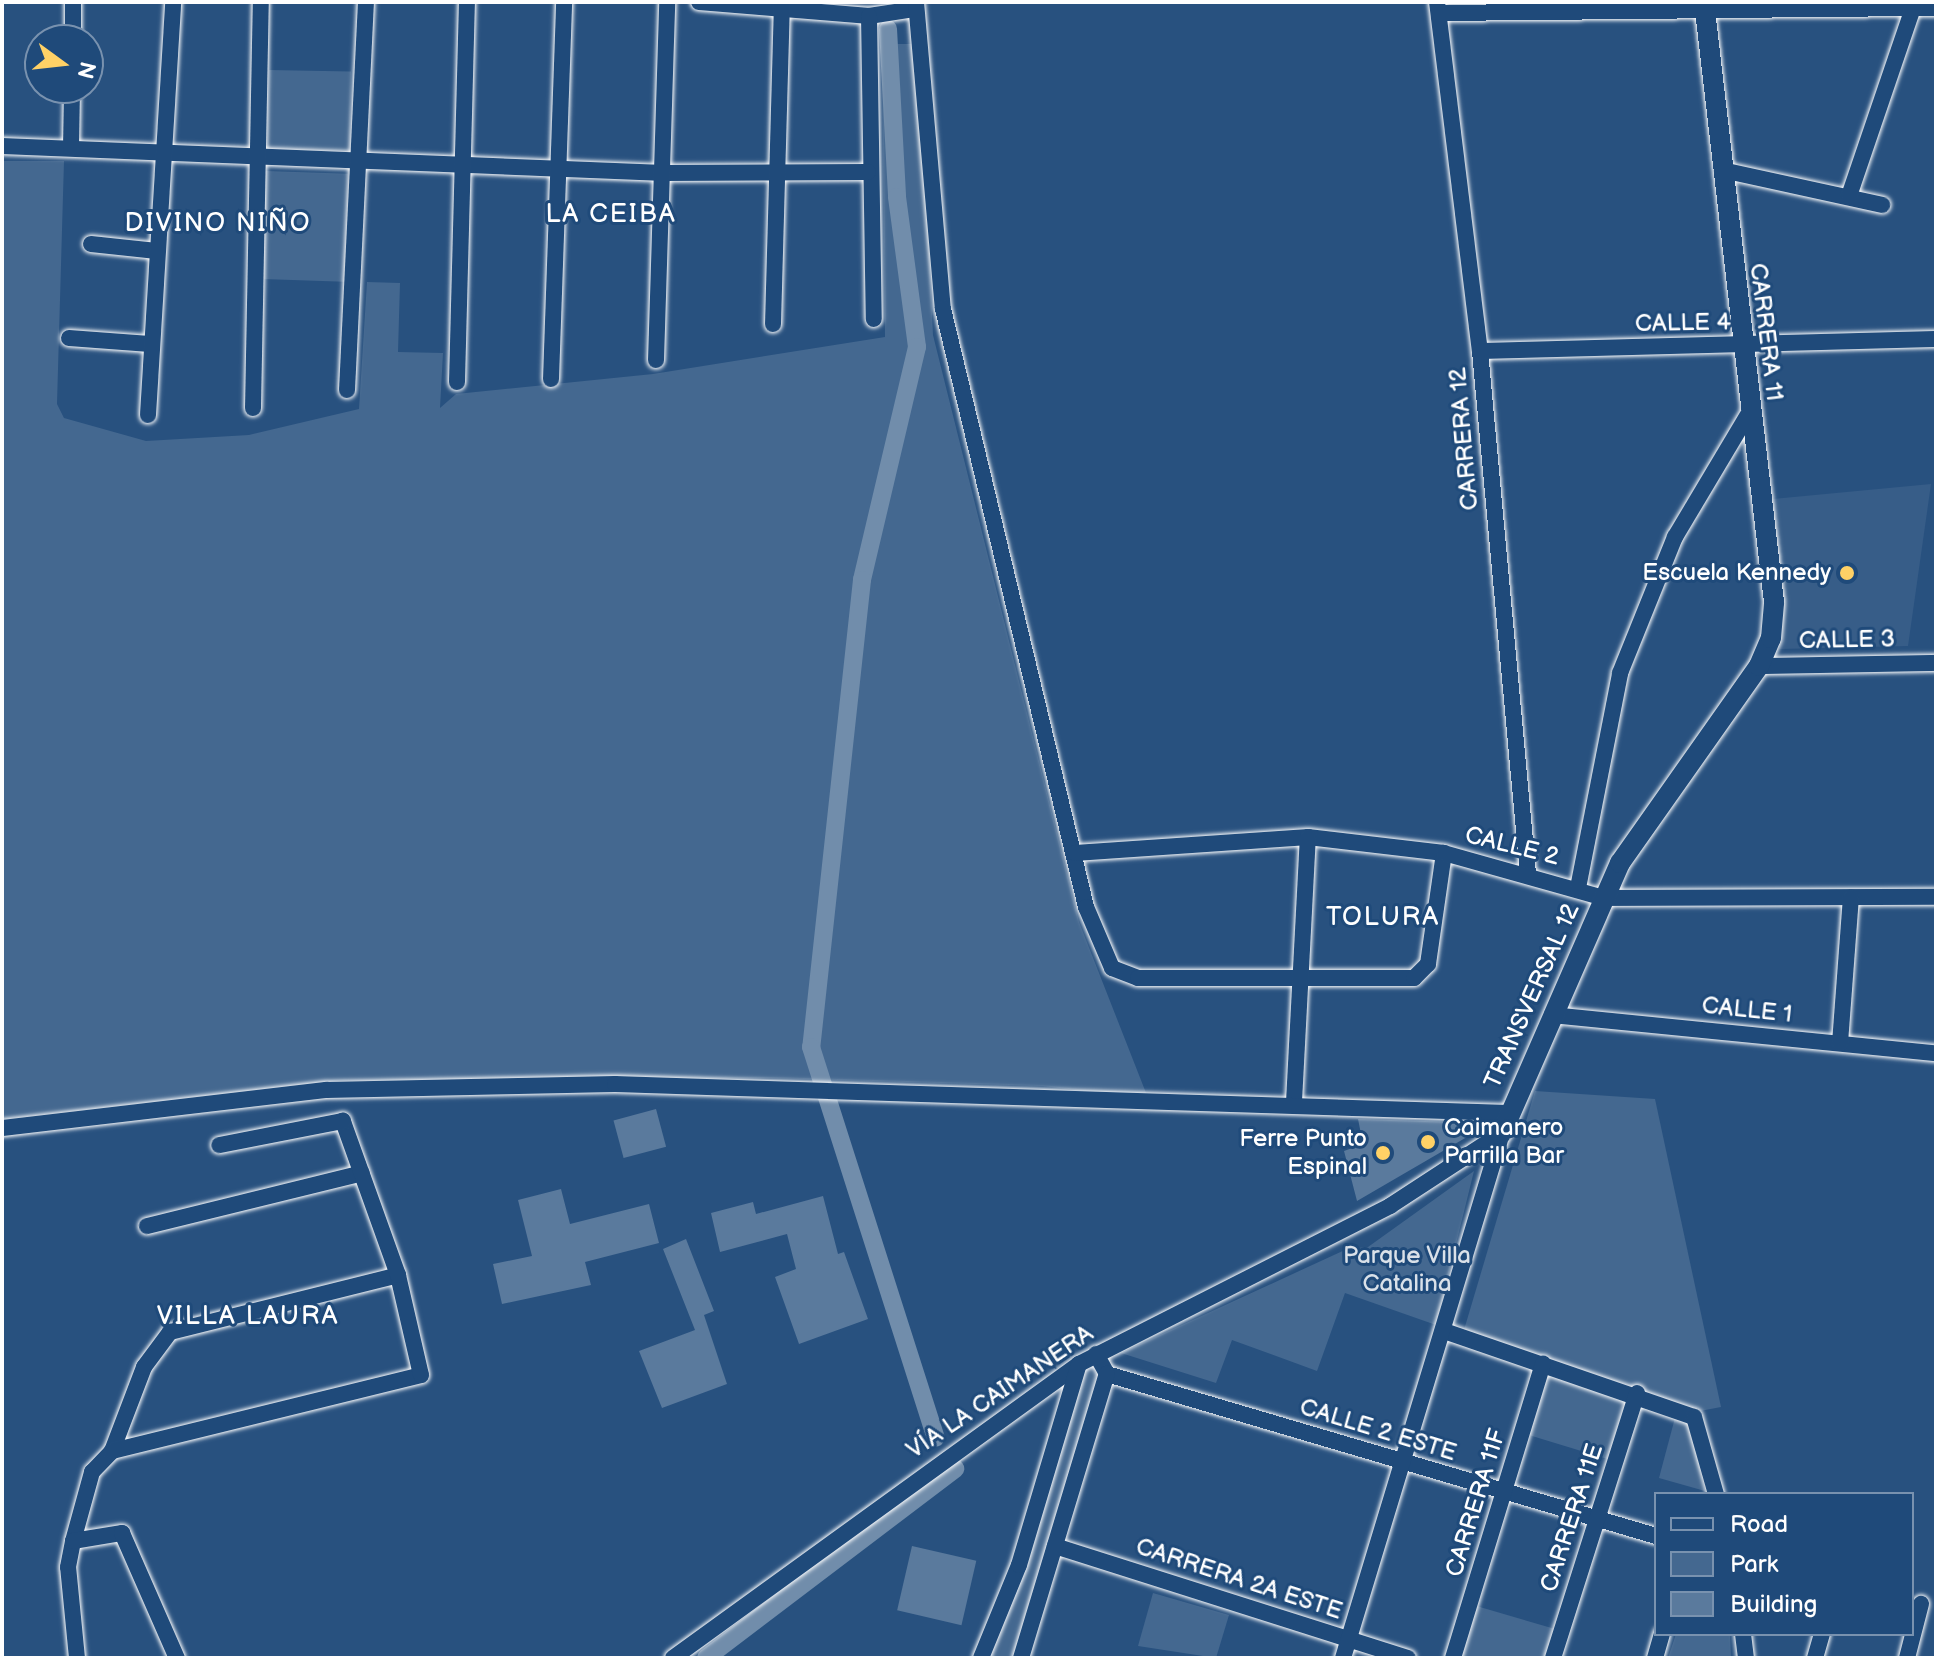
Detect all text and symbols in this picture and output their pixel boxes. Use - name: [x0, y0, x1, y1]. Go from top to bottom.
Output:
- north arrow: [24, 24, 104, 104]
- text: N: [71, 58, 101, 81]
- district label: LA CEIBA: [545, 199, 677, 231]
- district label: DIVINO NIÑO: [125, 208, 311, 240]
- street label: CARRERA 11: [1743, 262, 1789, 402]
- street label: CALLE 4: [1635, 308, 1731, 338]
- street label: CARRERA 12: [1443, 366, 1485, 512]
- place label: Escuela Kennedy: [1642, 559, 1831, 587]
- marker: Escuela Kennedy: [1838, 564, 1856, 582]
- street label: CALLE 3: [1799, 625, 1895, 655]
- street label: CALLE 2: [1462, 820, 1562, 872]
- street label: TRANSVERSAL 12: [1478, 899, 1586, 1093]
- district label: TOLURA: [1326, 902, 1440, 934]
- street label: CALLE 1: [1700, 991, 1794, 1029]
- place label: Caimanero Parrilla Bar: [1444, 1114, 1564, 1170]
- place label: Ferre Punto Espinal: [1239, 1125, 1367, 1181]
- marker: Caimanero Parrilla Bar: [1419, 1133, 1437, 1151]
- marker: Ferre Punto Espinal: [1374, 1144, 1392, 1162]
- park label: Parque Villa Catalina: [1343, 1242, 1471, 1298]
- district label: VILLA LAURA: [157, 1301, 339, 1333]
- street label: VÍA LA CAIMANERA: [901, 1319, 1099, 1465]
- street label: CALLE 2 ESTE: [1296, 1392, 1460, 1468]
- street label: CARRERA 11F: [1440, 1426, 1512, 1580]
- street label: CARRERA 11E: [1534, 1440, 1610, 1596]
- legend: [1654, 1492, 1914, 1636]
- text: Road: [1730, 1510, 1788, 1539]
- street label: CARRERA 2A ESTE: [1132, 1532, 1346, 1626]
- text: Park: [1730, 1550, 1778, 1579]
- text: Building: [1730, 1590, 1817, 1619]

